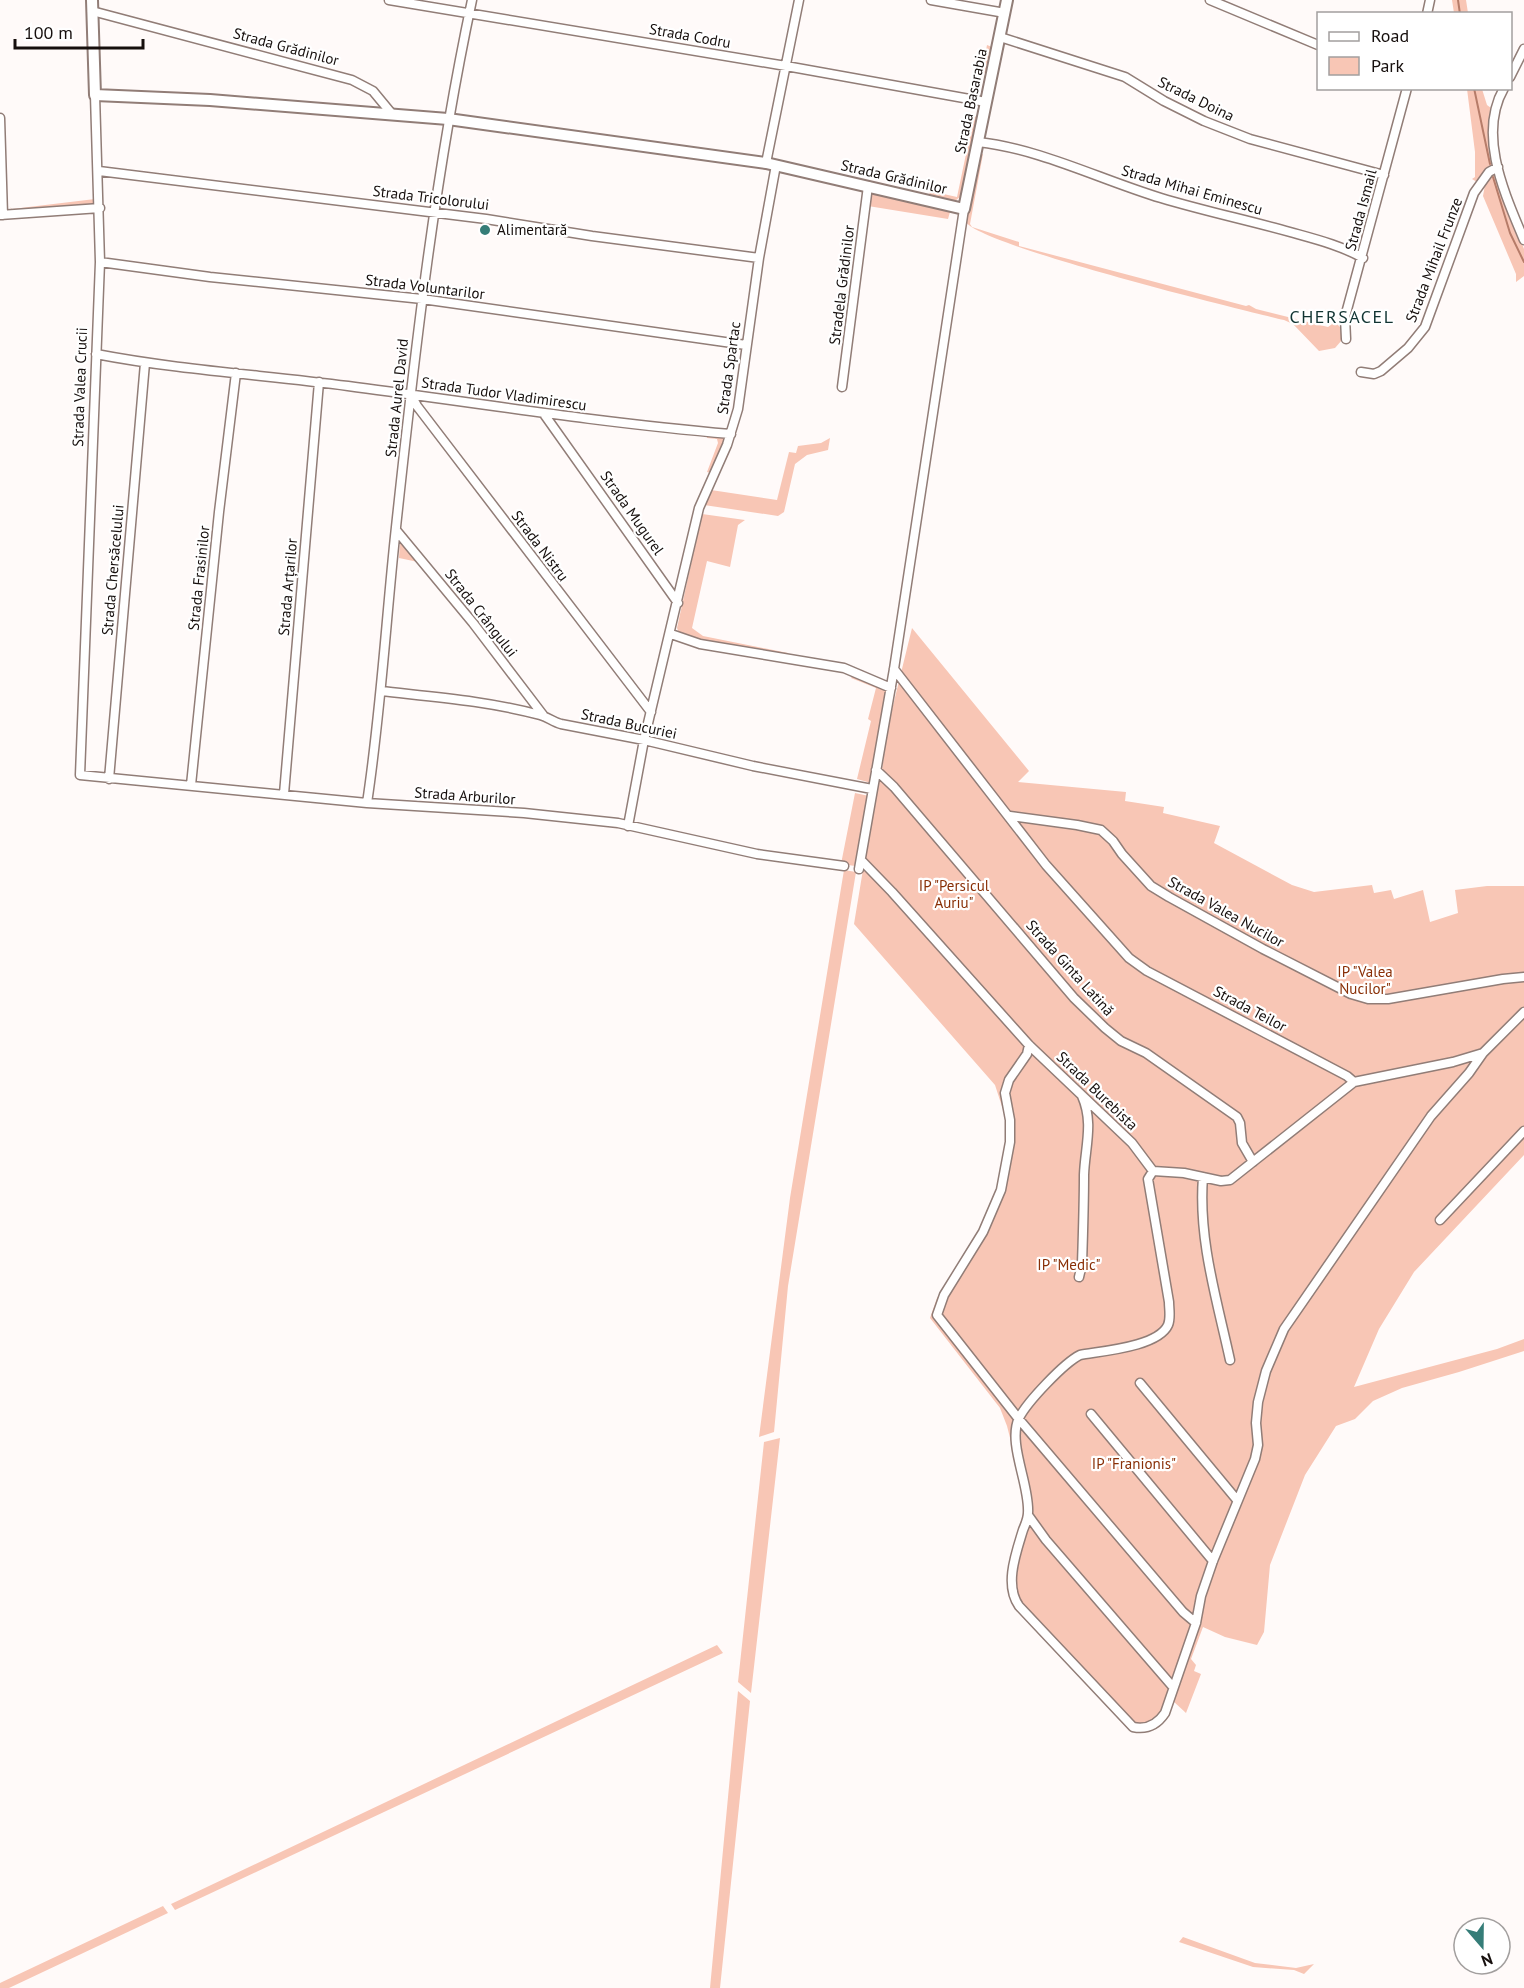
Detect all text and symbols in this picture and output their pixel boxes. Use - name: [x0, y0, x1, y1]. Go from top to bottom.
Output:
- scale bar: [15, 12, 142, 50]
- legend: [1317, 12, 1512, 90]
- street label: Strada Codru: [648, 19, 732, 52]
- text: 100 m: [24, 21, 73, 44]
- street label: Strada Grădinilor: [231, 23, 341, 70]
- text: Road: [1371, 24, 1409, 47]
- street label: Strada Basarabia: [950, 47, 991, 155]
- text: Park: [1371, 54, 1404, 77]
- street label: Strada Doina: [1155, 72, 1238, 125]
- street label: Strada Grădinilor: [839, 155, 949, 198]
- street label: Strada Mihai Eminescu: [1119, 160, 1265, 219]
- street label: Strada Ismail: [1340, 166, 1381, 253]
- street label: Strada Tricolorului: [372, 181, 490, 214]
- street label: Strada Mihail Frunze: [1401, 195, 1466, 325]
- place label: Alimentară: [497, 220, 567, 239]
- marker: Alimentară: [478, 223, 492, 237]
- street label: Stradela Grădinilor: [825, 224, 858, 346]
- street label: Strada Voluntarilor: [364, 270, 486, 303]
- district label: CHERSACEL: [1289, 305, 1395, 328]
- street label: Strada Spartac: [713, 320, 744, 416]
- street label: Strada Valea Crucii: [68, 327, 91, 447]
- street label: Strada Aurel David: [381, 338, 412, 458]
- street label: Strada Tudor Vladimirescu: [420, 372, 588, 415]
- street label: Strada Mugurel: [596, 467, 669, 559]
- street label: Strada Chersăcelului: [97, 504, 128, 636]
- street label: Strada Nistru: [508, 507, 573, 585]
- street label: Strada Frasinilor: [184, 525, 213, 631]
- street label: Strada Arțarilor: [274, 537, 301, 637]
- street label: Strada Crângului: [441, 565, 522, 661]
- street label: Strada Bucuriei: [579, 704, 679, 743]
- street label: Strada Arburilor: [414, 782, 516, 809]
- street label: Strada Valea Nucilor: [1165, 872, 1288, 951]
- park label: IP "Persicul Auriu": [919, 876, 990, 912]
- street label: Strada Ginta Latină: [1022, 916, 1118, 1020]
- park label: IP "Valea Nucilor": [1337, 962, 1393, 998]
- street label: Strada Teilor: [1210, 981, 1290, 1036]
- street label: Strada Burebista: [1053, 1047, 1142, 1134]
- park label: IP "Medic": [1037, 1255, 1101, 1274]
- park label: IP "Franionis": [1092, 1454, 1176, 1473]
- north arrow: [1452, 1916, 1512, 1976]
- text: N: [1479, 1949, 1495, 1971]

